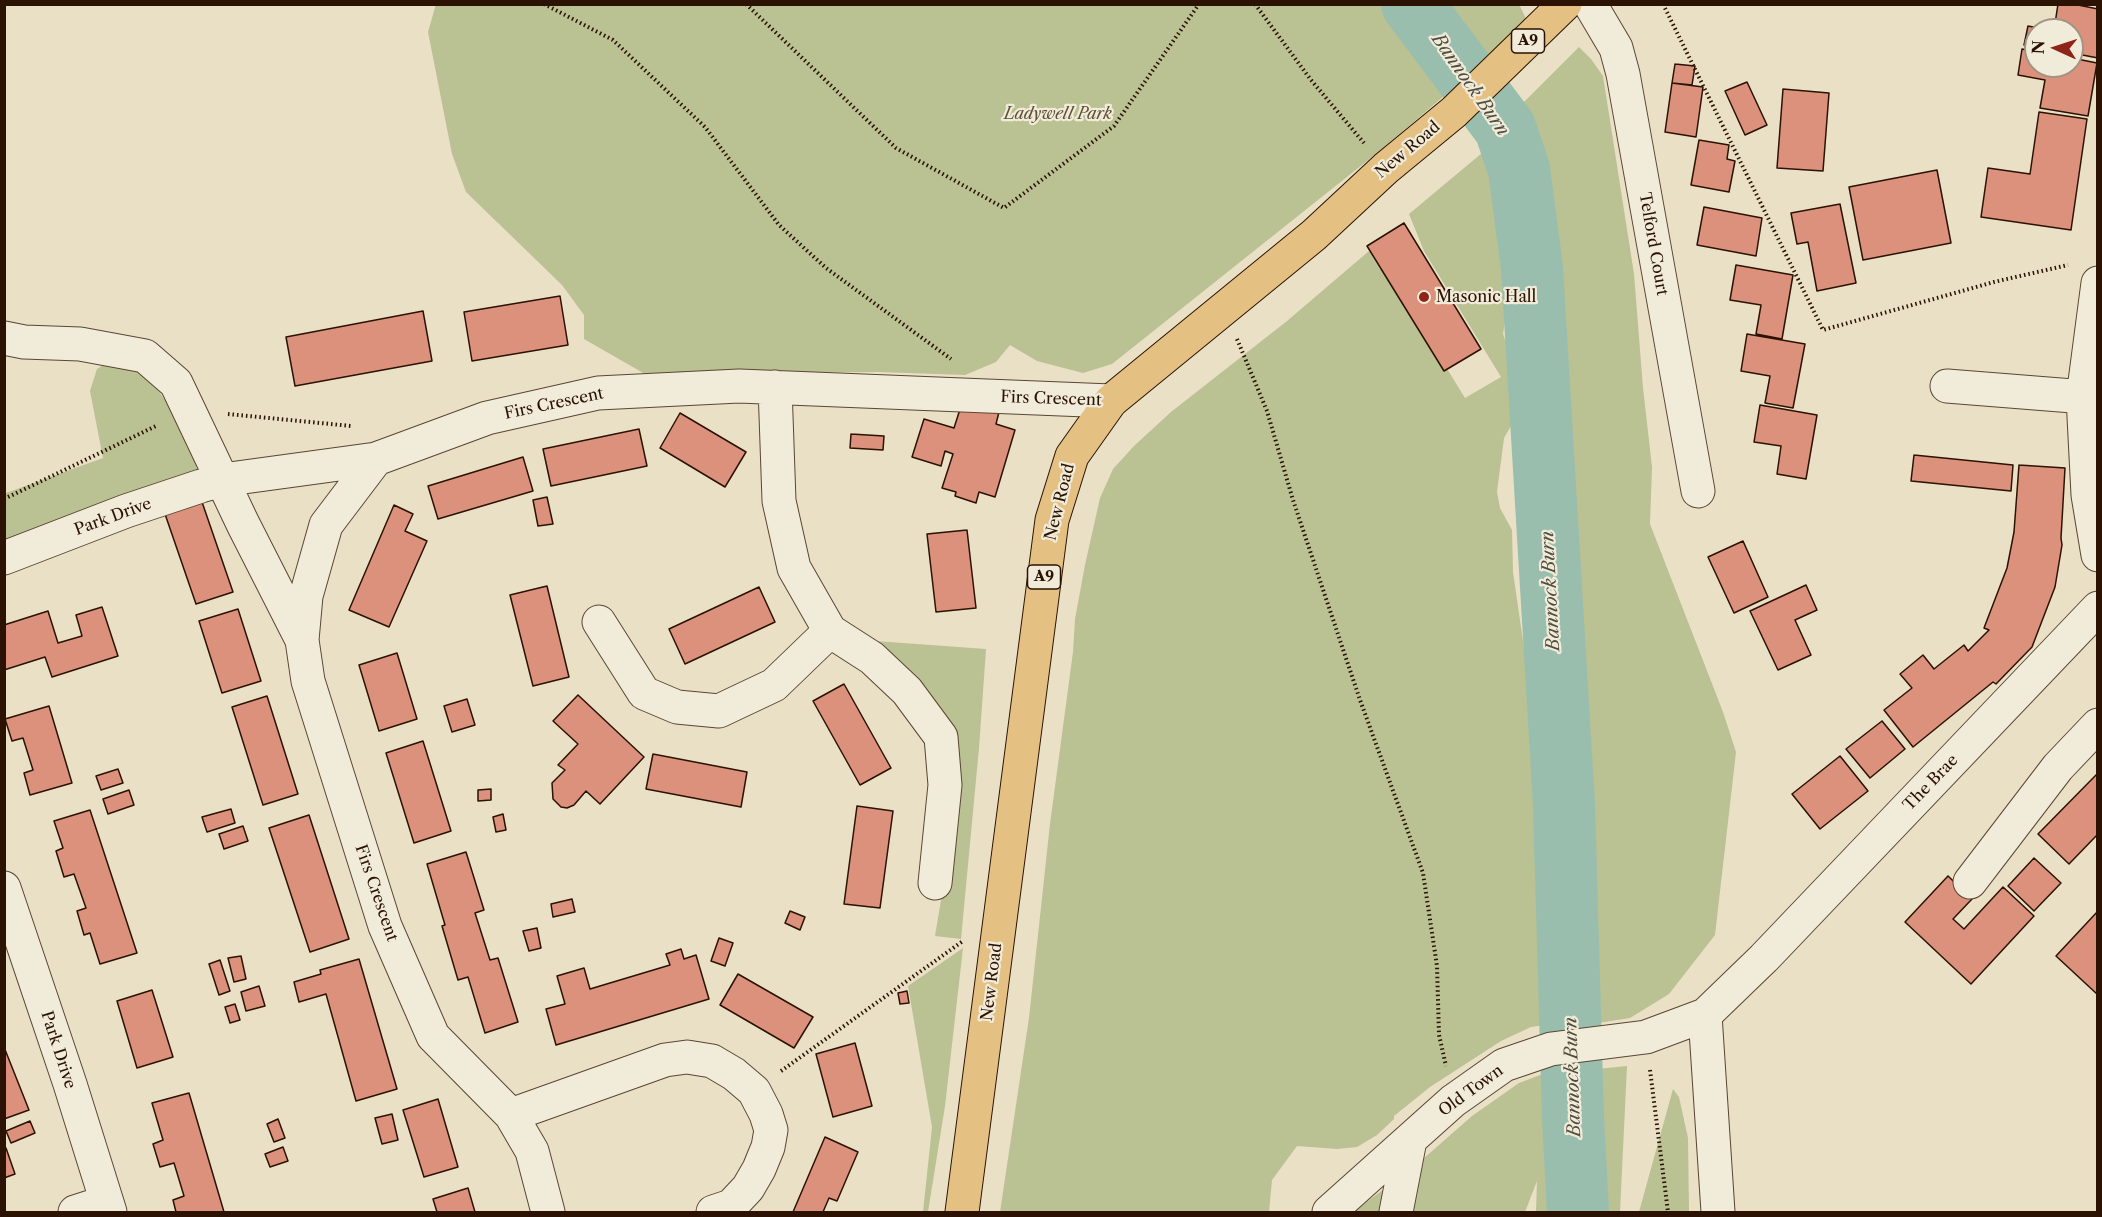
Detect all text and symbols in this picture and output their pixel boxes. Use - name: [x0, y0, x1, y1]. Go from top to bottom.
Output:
- north arrow: [2024, 18, 2084, 78]
- road number: A9: [1512, 29, 1544, 53]
- water label: Bannock Burn: [1427, 30, 1513, 140]
- text: N: [2028, 40, 2048, 55]
- park label: Ladywell Park: [1004, 104, 1112, 124]
- street label: New Road: [1372, 117, 1444, 183]
- street label: Telford Court: [1634, 191, 1672, 297]
- place label: Masonic Hall: [1436, 287, 1536, 307]
- marker: Masonic Hall: [1417, 290, 1431, 304]
- street label: Firs Crescent: [503, 384, 605, 424]
- street label: Firs Crescent: [1000, 388, 1102, 410]
- street label: New Road: [1041, 462, 1079, 542]
- street label: Park Drive: [72, 494, 154, 540]
- water label: Bannock Burn: [1537, 531, 1565, 651]
- road number: A9: [1028, 565, 1060, 589]
- street label: The Brae: [1900, 751, 1962, 815]
- street label: Firs Crescent: [350, 842, 402, 944]
- street label: New Road: [978, 942, 1006, 1022]
- street label: Park Drive: [36, 1009, 80, 1091]
- water label: Bannock Burn: [1560, 1017, 1586, 1137]
- street label: Old Town: [1435, 1061, 1507, 1121]

